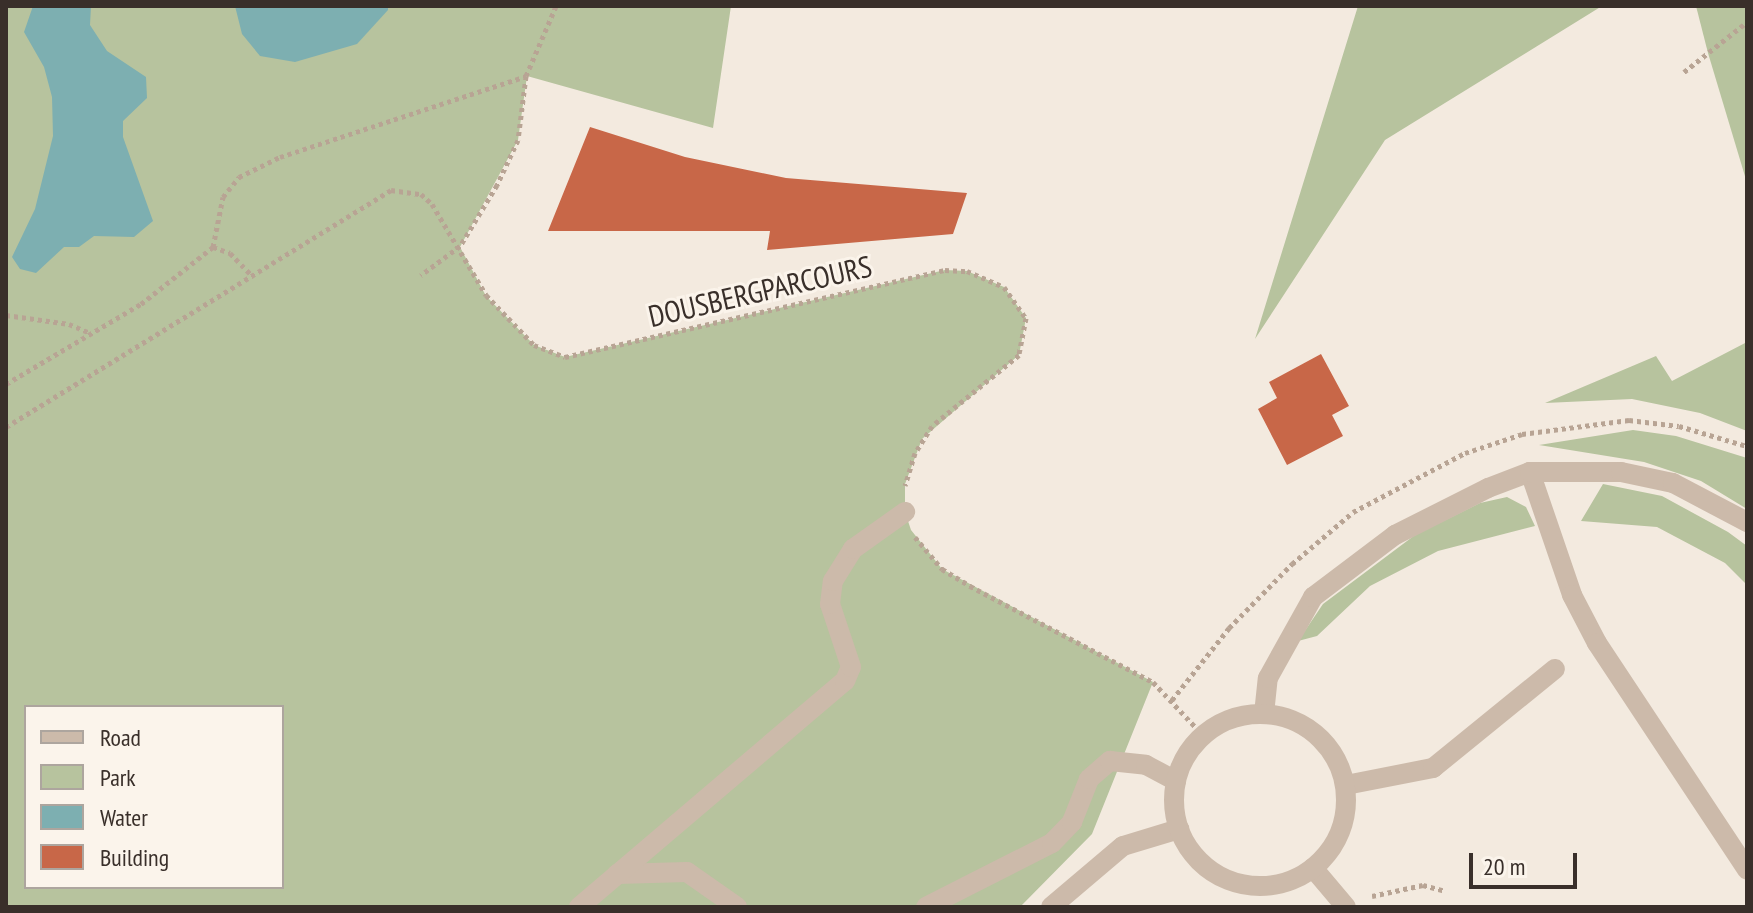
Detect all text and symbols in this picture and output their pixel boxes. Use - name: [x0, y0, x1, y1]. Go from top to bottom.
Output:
- street label: DOUSBERGPARCOURS: [645, 248, 875, 334]
- legend: [24, 705, 284, 889]
- text: Road: [100, 722, 141, 753]
- text: Park: [100, 762, 136, 793]
- text: Water: [100, 802, 148, 833]
- scale bar: [1473, 837, 1581, 887]
- text: Building: [100, 842, 169, 873]
- text: 20 m: [1483, 851, 1525, 882]

